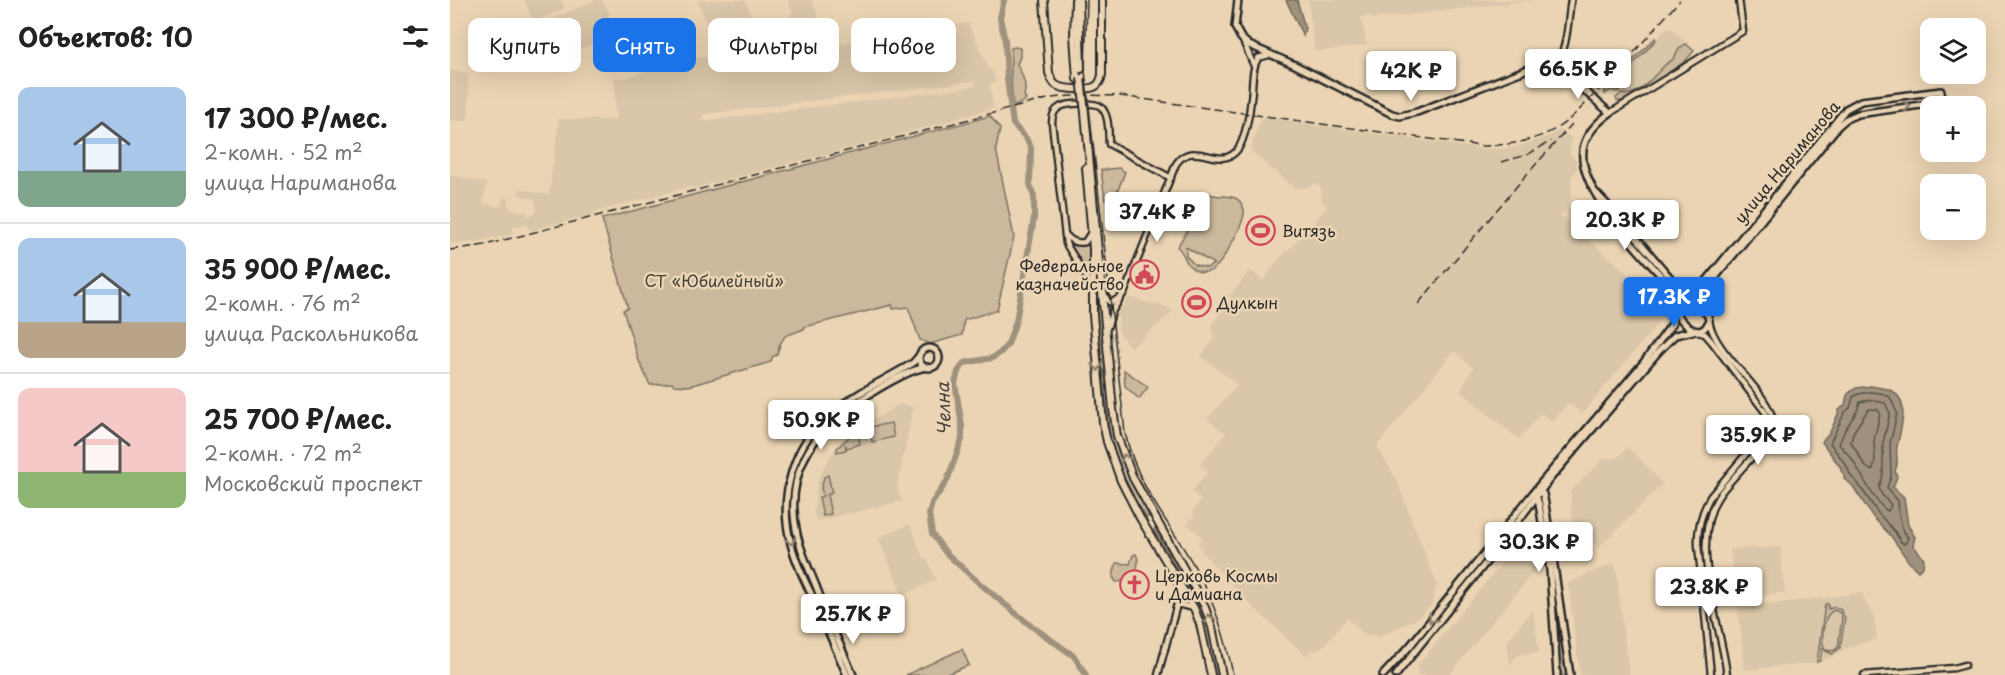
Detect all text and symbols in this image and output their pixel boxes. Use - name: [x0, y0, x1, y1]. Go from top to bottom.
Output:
- text: Объектов: 10: [18, 17, 193, 56]
- chip: Купить: [468, 18, 581, 72]
- chip: Снять: [593, 18, 696, 72]
- chip: Фильтры: [708, 18, 839, 72]
- chip: Новое: [851, 18, 956, 72]
- map controls: [1920, 18, 1986, 240]
- button: layers: [1920, 18, 1986, 84]
- icon: filters: [399, 20, 432, 53]
- pin: 66.5K ₽: [1523, 49, 1633, 100]
- pin: 42K ₽: [1369, 51, 1453, 102]
- text: 66.5K ₽: [1539, 53, 1617, 83]
- text: 42K ₽: [1380, 55, 1442, 85]
- street label: улица Нариманова: [1728, 95, 1845, 228]
- button: +: [1920, 96, 1986, 162]
- text: 17 300 ₽/мес.: [204, 98, 388, 137]
- one-way arrow: [1902, 101, 1912, 113]
- icon: home: [66, 111, 138, 183]
- text: 2-комн. · 52 m²: [204, 137, 363, 167]
- text: улица Нариманова: [204, 167, 396, 197]
- button: −: [1920, 174, 1986, 240]
- pin: 37.4K ₽: [1102, 192, 1212, 243]
- text: 37.4K ₽: [1119, 196, 1195, 226]
- pin: 20.3K ₽: [1570, 200, 1680, 251]
- text: 20.3K ₽: [1585, 204, 1665, 234]
- sports icon: Витязь: [1245, 215, 1277, 247]
- place label: Витязь: [1282, 218, 1336, 242]
- text: 35 900 ₽/мес.: [204, 249, 391, 288]
- place label: Федеральное казначейство: [1015, 253, 1124, 295]
- public building icon: Федеральное казначейство: [1129, 259, 1161, 291]
- icon: home: [66, 262, 138, 334]
- park label: СТ «Юбилейный»: [644, 268, 784, 292]
- pin: 17.3K ₽: [1619, 277, 1729, 328]
- text: 17.3K ₽: [1638, 281, 1710, 311]
- sports icon: Дулкын: [1180, 287, 1212, 319]
- text: 2-комн. · 76 m²: [204, 288, 361, 318]
- place label: Дулкын: [1216, 290, 1278, 314]
- text: улица Раскольникова: [204, 318, 418, 348]
- one-way arrow: [1091, 362, 1104, 371]
- water label: Челна: [928, 381, 957, 436]
- text: 25 700 ₽/мес.: [204, 399, 392, 438]
- pin: 50.9K ₽: [766, 400, 876, 451]
- text: 50.9K ₽: [782, 404, 860, 434]
- icon: home: [66, 412, 138, 484]
- pin: 35.9K ₽: [1703, 415, 1813, 466]
- text: 35.9K ₽: [1720, 419, 1796, 449]
- text: 2-комн. · 72 m²: [204, 438, 362, 468]
- one-way arrow: [1120, 454, 1133, 464]
- text: Московский проспект: [204, 468, 422, 498]
- pin: 30.3K ₽: [1484, 522, 1594, 573]
- text: 30.3K ₽: [1499, 526, 1579, 556]
- one-way arrow: [783, 535, 796, 545]
- place label: Церковь Космы и Дамиана: [1155, 563, 1278, 605]
- pin: 23.8K ₽: [1654, 567, 1764, 618]
- church icon: Церковь Космы и Дамиана: [1118, 569, 1150, 601]
- text: 23.8K ₽: [1669, 571, 1749, 601]
- pin: 25.7K ₽: [798, 594, 908, 645]
- text: 25.7K ₽: [815, 598, 891, 628]
- one-way arrow: [1204, 613, 1216, 624]
- one-way arrow: [1428, 613, 1439, 624]

